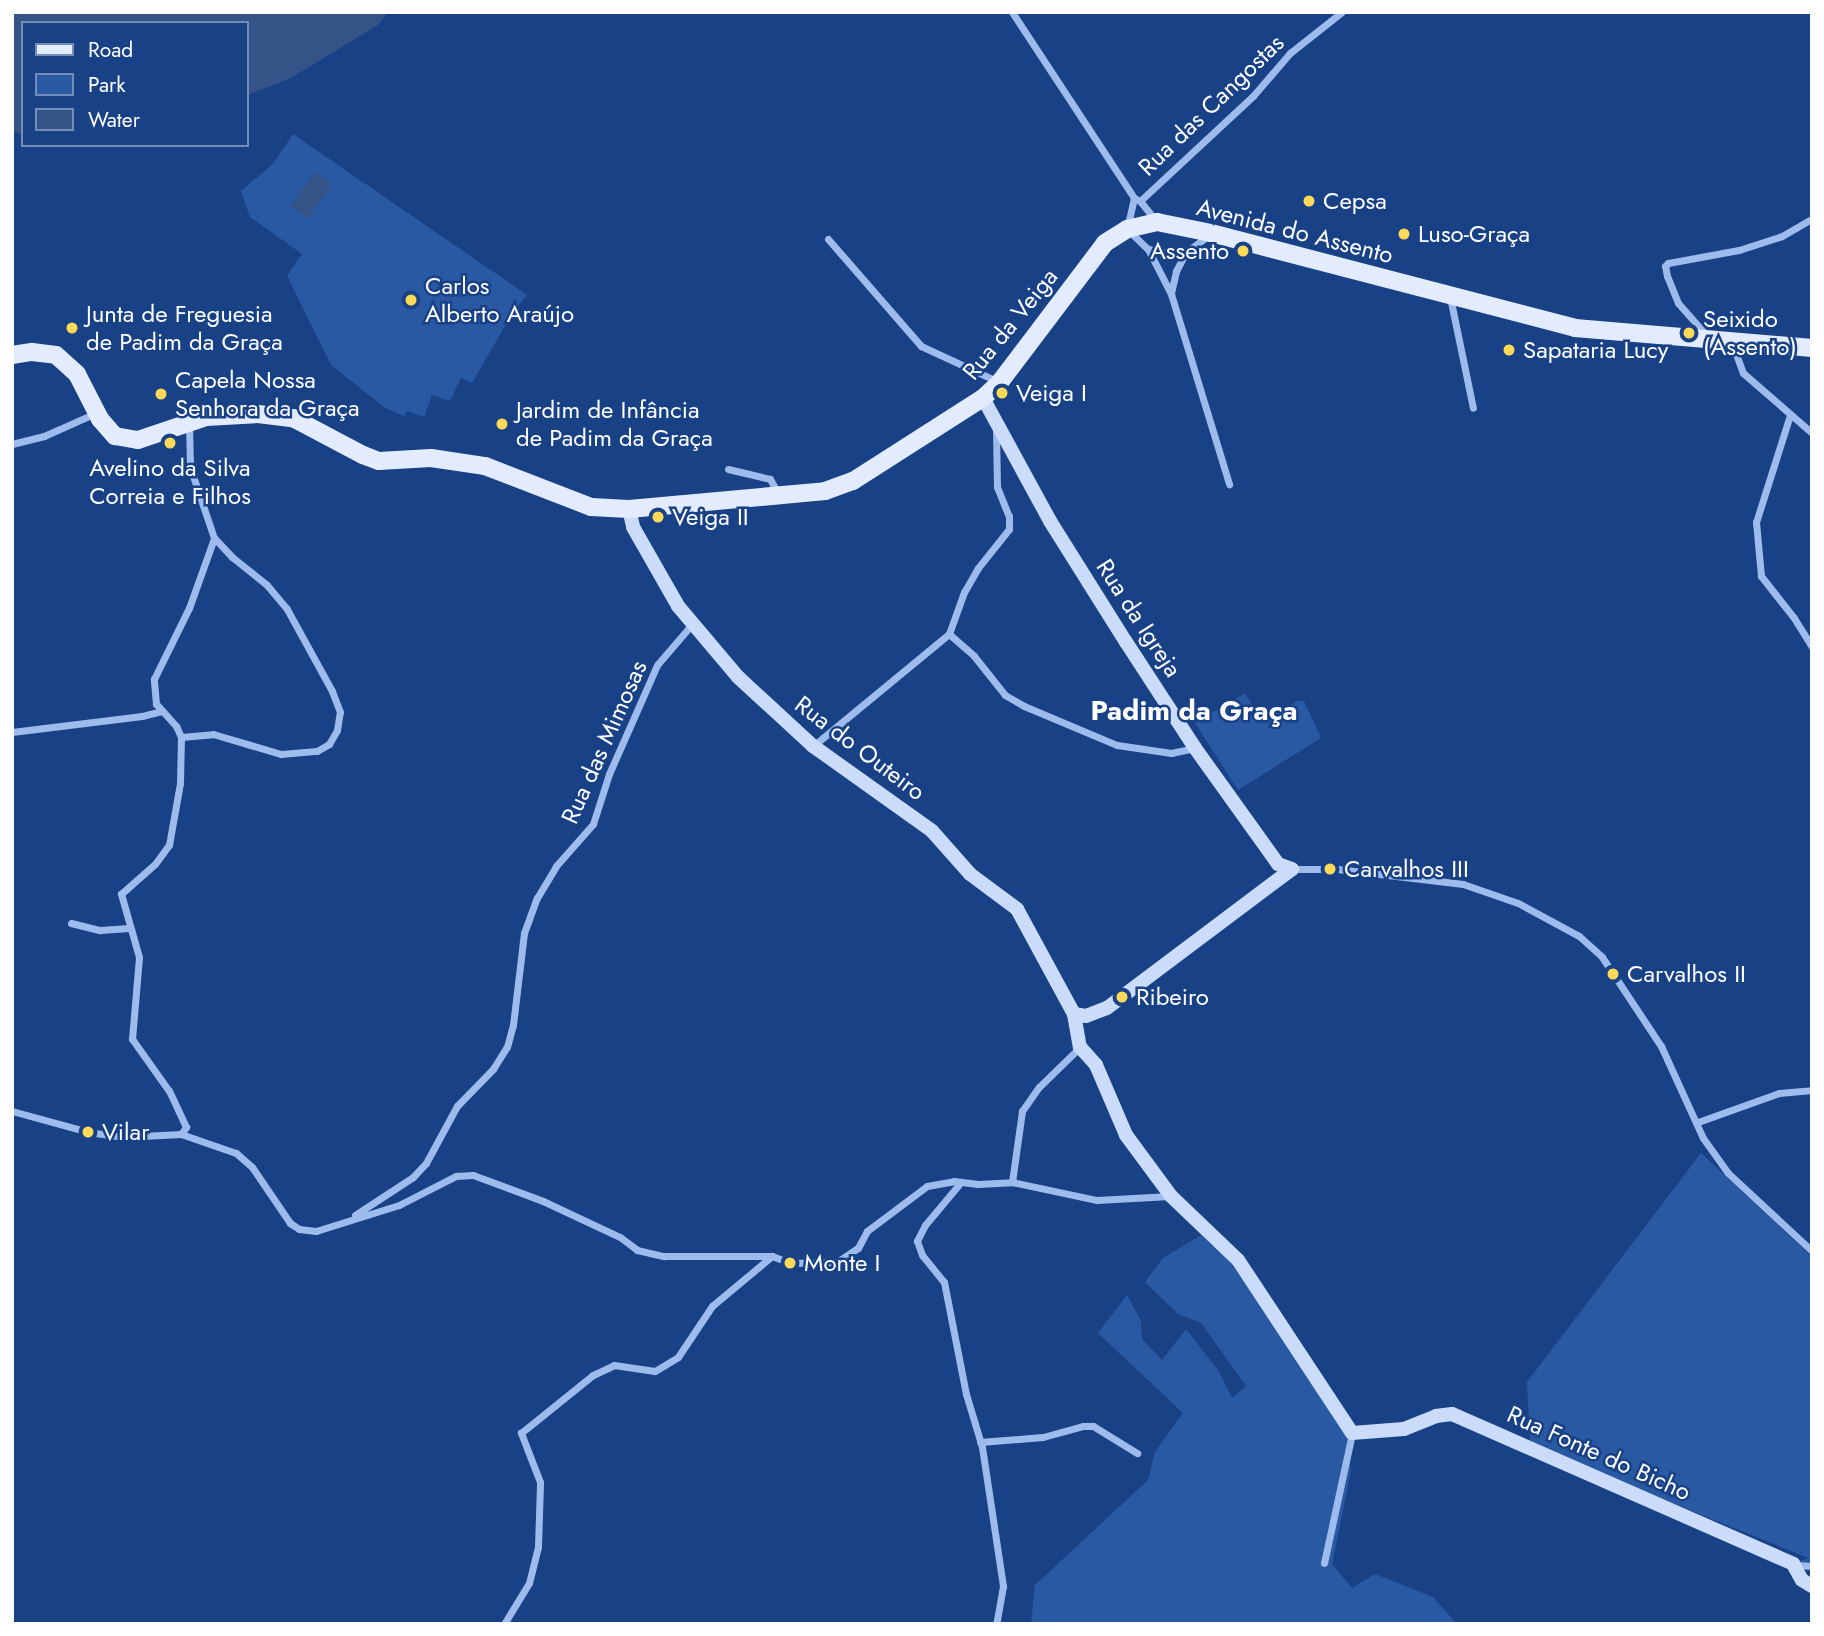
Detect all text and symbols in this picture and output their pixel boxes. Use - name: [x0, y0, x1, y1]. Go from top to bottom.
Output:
- legend: [21, 21, 248, 147]
- street label: Rua das Cangostas: [1132, 28, 1290, 182]
- text: Road: [88, 35, 133, 65]
- text: Park: [88, 70, 125, 100]
- text: Water: [88, 105, 140, 135]
- place label: Cepsa: [1323, 187, 1387, 215]
- street label: Avenida do Assento: [1194, 193, 1396, 269]
- marker: Cepsa: [1301, 193, 1317, 209]
- place label: Luso-Graça: [1418, 220, 1530, 248]
- marker: Luso-Graça: [1396, 226, 1412, 242]
- place label: Assento: [1150, 237, 1229, 265]
- marker: Assento: [1235, 243, 1251, 259]
- street label: Rua da Veiga: [956, 262, 1064, 386]
- place label: Carlos Alberto Araújo: [425, 272, 574, 328]
- marker: Carlos Alberto Araújo: [403, 292, 419, 308]
- place label: Junta de Freguesia de Padim da Graça: [86, 300, 283, 356]
- place label: Seixido (Assento): [1703, 305, 1797, 361]
- marker: Junta de Freguesia de Padim da Graça: [64, 320, 80, 336]
- marker: Seixido (Assento): [1681, 325, 1697, 341]
- place label: Sapataria Lucy: [1523, 336, 1668, 364]
- marker: Sapataria Lucy: [1501, 342, 1517, 358]
- place label: Capela Nossa Senhora da Graça: [175, 366, 360, 422]
- place label: Veiga I: [1016, 379, 1087, 407]
- marker: Veiga I: [994, 385, 1010, 401]
- marker: Capela Nossa Senhora da Graça: [153, 386, 169, 402]
- place label: Jardim de Infância de Padim da Graça: [516, 396, 713, 452]
- marker: Jardim de Infância de Padim da Graça: [494, 416, 510, 432]
- marker: Avelino da Silva Correia e Filhos: [162, 435, 178, 451]
- place label: Avelino da Silva Correia e Filhos: [89, 454, 251, 510]
- place label: Veiga II: [672, 503, 749, 531]
- marker: Veiga II: [650, 509, 666, 525]
- street label: Rua da Igreja: [1090, 554, 1188, 682]
- street label: Rua das Mimosas: [555, 656, 653, 828]
- street label: Rua do Outeiro: [789, 690, 931, 806]
- district label: Padim da Graça: [1090, 694, 1298, 728]
- place label: Carvalhos III: [1344, 855, 1469, 883]
- marker: Carvalhos III: [1322, 861, 1338, 877]
- place label: Carvalhos II: [1627, 960, 1746, 988]
- marker: Carvalhos II: [1605, 966, 1621, 982]
- place label: Ribeiro: [1136, 983, 1209, 1011]
- marker: Ribeiro: [1114, 989, 1130, 1005]
- place label: Vilar: [102, 1118, 149, 1146]
- marker: Vilar: [80, 1124, 96, 1140]
- place label: Monte I: [804, 1249, 880, 1277]
- marker: Monte I: [782, 1255, 798, 1271]
- street label: Rua Fonte do Bicho: [1503, 1400, 1695, 1506]

